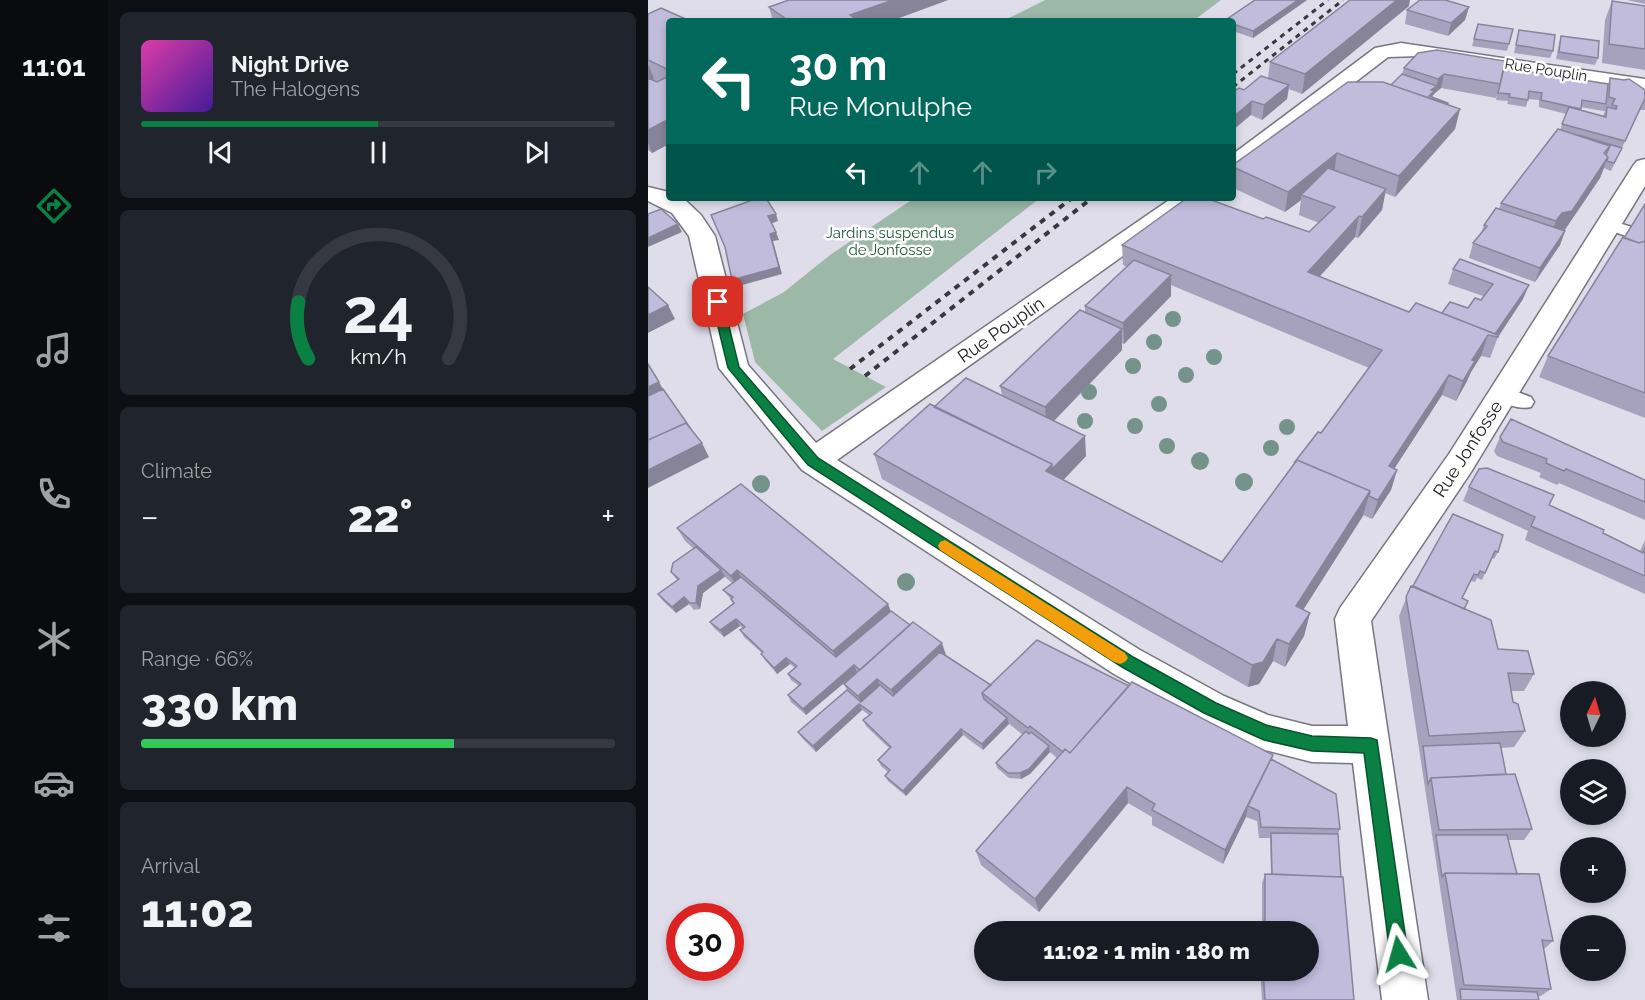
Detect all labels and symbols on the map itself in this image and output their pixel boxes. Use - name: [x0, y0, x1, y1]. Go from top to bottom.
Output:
- street label: Rue Pouplin: [1503, 55, 1589, 85]
- park label: Jardins suspendus de Jonfosse: [826, 224, 954, 259]
- pin: [692, 276, 743, 327]
- street label: Rue Pouplin: [954, 292, 1048, 367]
- street label: Rue Jonfosse: [1429, 396, 1507, 501]
- north arrow: [1560, 681, 1626, 747]
- speed limit sign: 30: [666, 903, 744, 981]
- position arrow: [1367, 922, 1431, 986]

